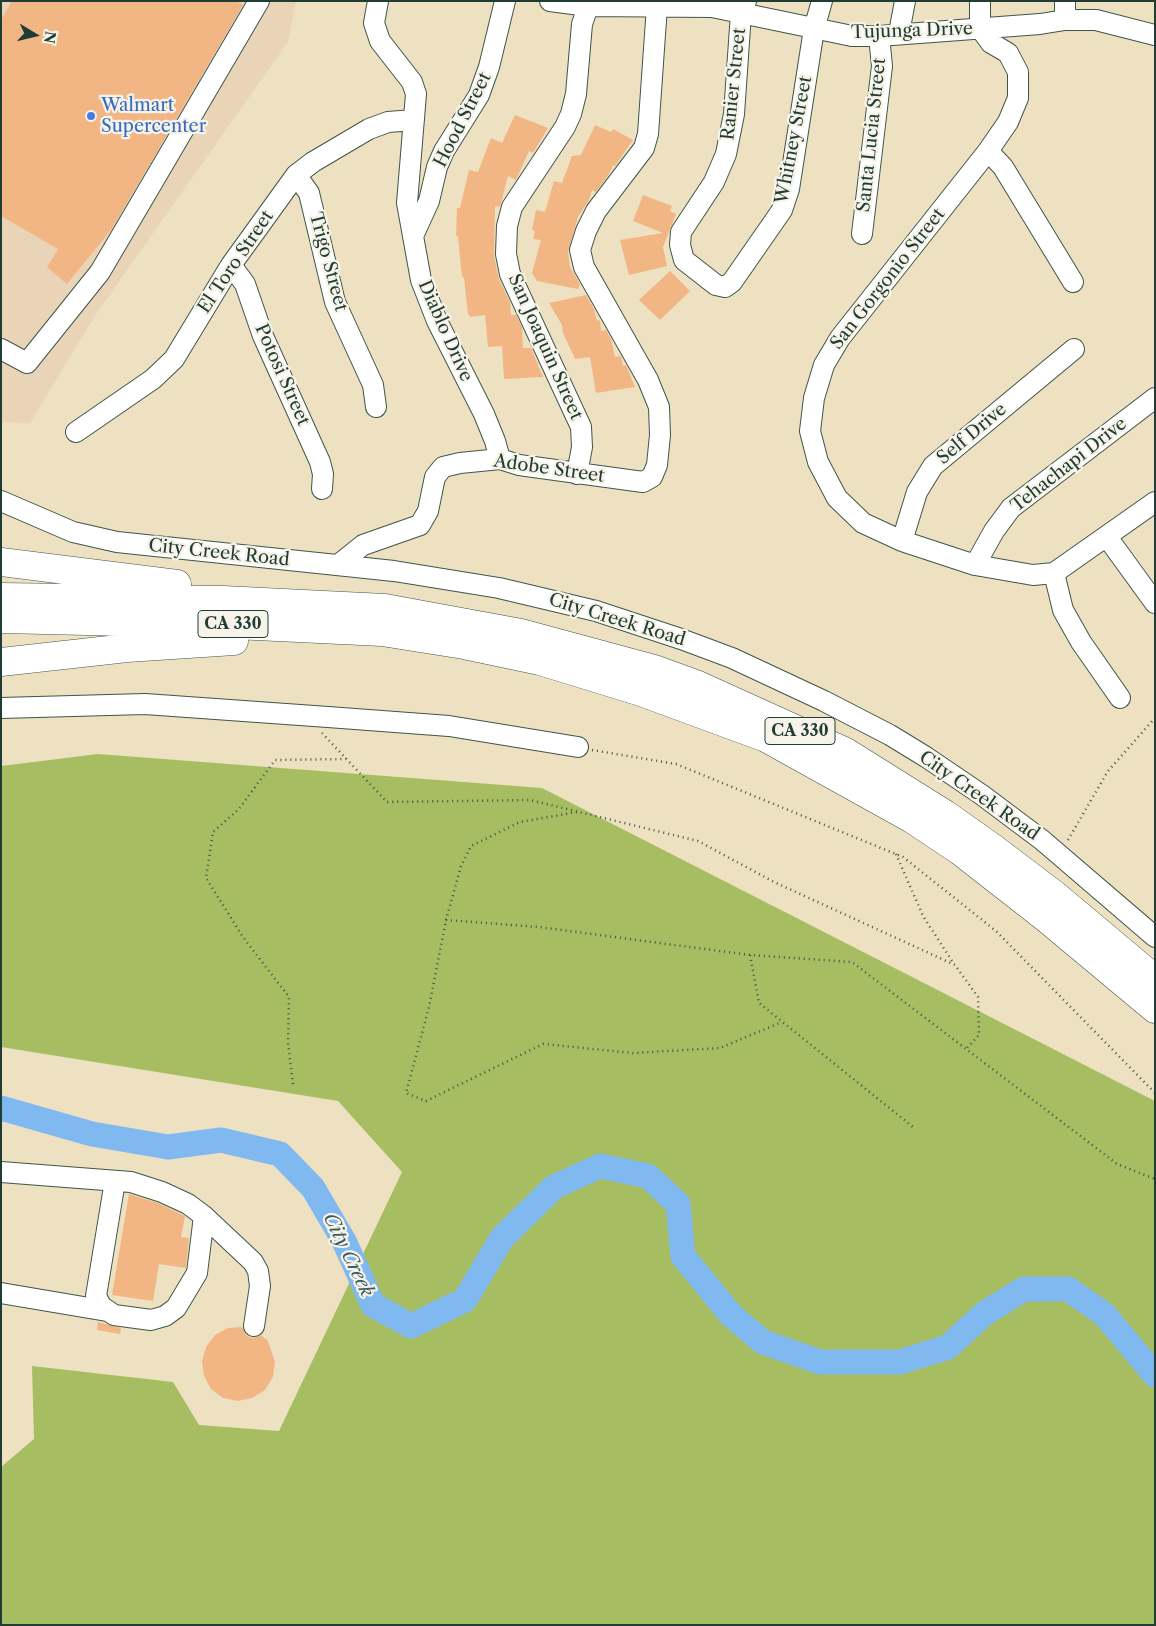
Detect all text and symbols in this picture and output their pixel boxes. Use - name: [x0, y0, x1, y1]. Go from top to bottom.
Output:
- north arrow: [10, 10, 60, 60]
- street label: Tujunga Drive: [851, 18, 973, 44]
- street label: Ranier Street: [717, 27, 751, 141]
- text: N: [40, 30, 60, 45]
- street label: Santa Lucia Street: [853, 57, 891, 213]
- street label: Hood Street: [430, 69, 496, 171]
- street label: Whitney Street: [771, 74, 817, 206]
- place label: Walmart Supercenter: [101, 95, 206, 138]
- marker: Walmart Supercenter: [85, 110, 97, 122]
- street label: San Gorgonio Street: [826, 204, 950, 354]
- street label: El Toro Street: [194, 206, 278, 318]
- street label: Trigo Street: [304, 210, 352, 314]
- street label: San Joaquin Street: [503, 271, 587, 423]
- street label: Diablo Drive: [413, 277, 477, 385]
- street label: Potosi Street: [250, 321, 314, 429]
- street label: Self Drive: [933, 399, 1011, 469]
- street label: Tehachapi Drive: [1007, 413, 1131, 517]
- street label: Adobe Street: [492, 451, 606, 487]
- street label: City Creek Road: [147, 535, 291, 571]
- street label: City Creek Road: [546, 589, 688, 651]
- road number: CA 330: [198, 610, 268, 638]
- road number: CA 330: [765, 718, 835, 744]
- street label: City Creek Road: [915, 747, 1043, 845]
- water label: City Creek: [318, 1209, 378, 1301]

